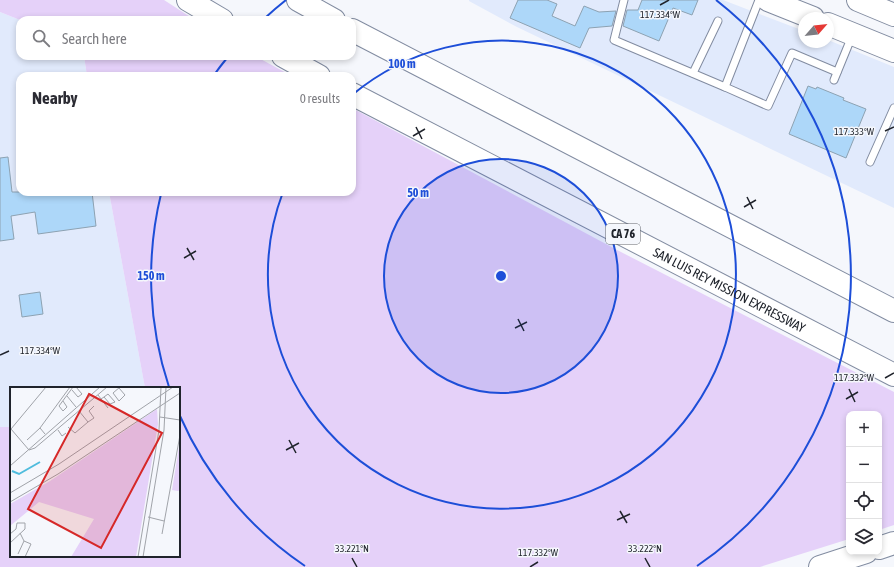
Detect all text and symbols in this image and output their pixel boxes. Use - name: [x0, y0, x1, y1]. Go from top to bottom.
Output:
- text: 117.334°W: [640, 9, 681, 20]
- north arrow: [798, 12, 834, 48]
- search box: [16, 16, 356, 60]
- icon: search: [30, 27, 52, 49]
- text: Search here: [62, 30, 127, 47]
- text: 100 m: [388, 57, 416, 71]
- text: Nearby: [32, 88, 78, 108]
- text: 0 results: [300, 91, 340, 106]
- text: 117.333°W: [834, 126, 875, 137]
- text: 50 m: [407, 186, 429, 200]
- road number: CA 76: [606, 224, 640, 244]
- street label: SAN LUIS REY MISSION EXPRESSWAY: [651, 244, 808, 335]
- text: 150 m: [137, 269, 165, 283]
- centre of rings: [494, 269, 508, 283]
- text: 117.334°W: [20, 345, 61, 356]
- text: 117.332°W: [834, 372, 875, 383]
- inset map: [10, 387, 180, 557]
- map controls: [846, 411, 882, 555]
- button: +: [846, 411, 882, 447]
- button: −: [846, 447, 882, 483]
- button: locate: [846, 483, 882, 519]
- button: layers: [846, 519, 882, 555]
- text: 33.221°N: [335, 543, 369, 554]
- text: 33.222°N: [628, 543, 662, 554]
- text: 117.332°W: [518, 547, 559, 558]

